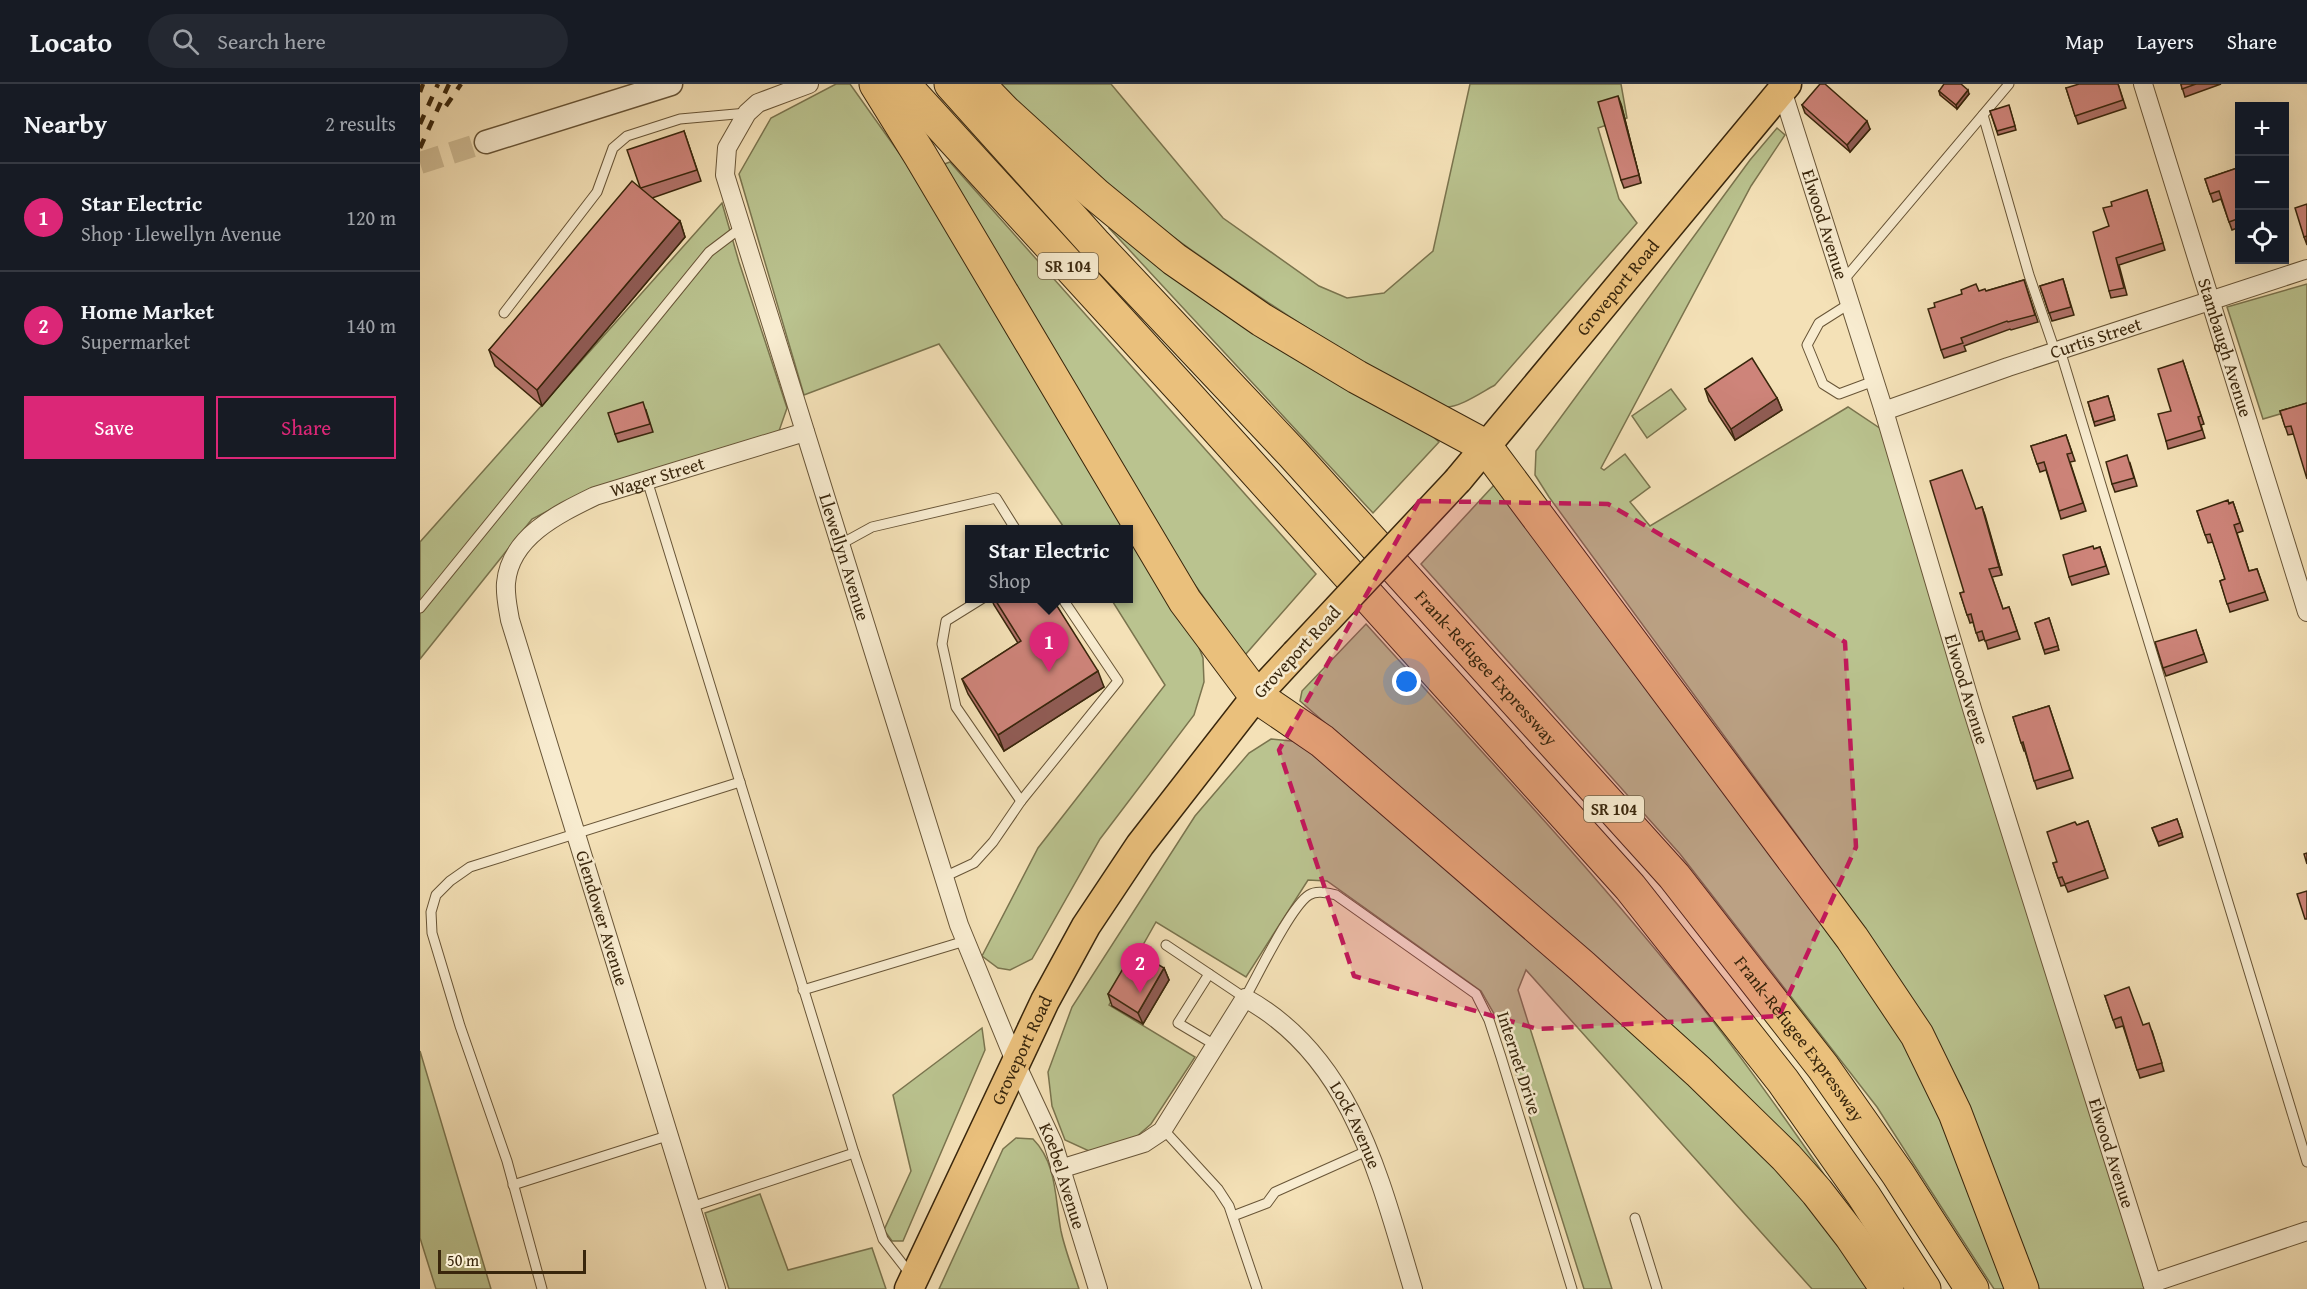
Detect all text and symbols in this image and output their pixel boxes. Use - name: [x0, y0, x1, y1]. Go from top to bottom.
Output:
- search box: [148, 14, 568, 68]
- text: Locato: [30, 21, 112, 62]
- icon: search: [169, 25, 202, 58]
- text: Search here: [217, 25, 326, 57]
- text: Map: [2065, 26, 2104, 57]
- text: Layers: [2137, 26, 2194, 57]
- text: Share: [2227, 26, 2277, 57]
- map controls: [2235, 102, 2289, 264]
- button: +: [2235, 102, 2289, 156]
- text: Nearby: [24, 104, 107, 143]
- text: 2 results: [325, 109, 396, 138]
- button: −: [2235, 156, 2289, 210]
- street label: Elwood Avenue: [1795, 166, 1855, 283]
- text: Star Electric: [81, 187, 202, 219]
- text: 1: [38, 203, 49, 232]
- text: 120 m: [346, 203, 396, 232]
- button: locate: [2235, 210, 2289, 264]
- text: Shop · Llewellyn Avenue: [81, 219, 281, 248]
- street label: Groveport Road: [1569, 233, 1666, 341]
- road number: SR 104: [1038, 253, 1098, 279]
- street label: Stambaugh Avenue: [2191, 274, 2260, 420]
- text: Home Market: [81, 295, 214, 327]
- street label: Curtis Street: [2046, 310, 2146, 365]
- text: 2: [38, 311, 49, 340]
- text: 140 m: [346, 311, 396, 340]
- text: Supermarket: [81, 327, 190, 356]
- button: Save: [24, 396, 204, 459]
- button: Share: [216, 396, 396, 459]
- street label: Wager Street: [607, 449, 708, 504]
- street label: Llewellyn Avenue: [812, 490, 877, 624]
- popup: [965, 525, 1133, 603]
- text: Star Electric: [988, 534, 1110, 566]
- text: Shop: [988, 566, 1030, 595]
- street label: Frank-Refugee Expressway: [1409, 583, 1564, 752]
- street label: Groveport Road: [1247, 599, 1347, 704]
- pin: 1: [1030, 622, 1068, 672]
- street label: Elwood Avenue: [1938, 631, 1996, 748]
- your location: [1392, 667, 1421, 696]
- road number: SR 104: [1584, 796, 1644, 822]
- street label: Glendower Avenue: [569, 847, 636, 989]
- pin: 2: [1120, 944, 1160, 993]
- street label: Frank-Refugee Expressway: [1728, 950, 1871, 1127]
- street label: Groveport Road: [984, 991, 1059, 1109]
- street label: Internet Drive: [1490, 1008, 1549, 1118]
- street label: Lock Avenue: [1323, 1076, 1388, 1172]
- street label: Elwood Avenue: [2082, 1095, 2142, 1211]
- street label: Koebel Avenue: [1032, 1118, 1093, 1232]
- scale bar: [438, 1247, 586, 1274]
- text: 50 m: [447, 1248, 479, 1272]

